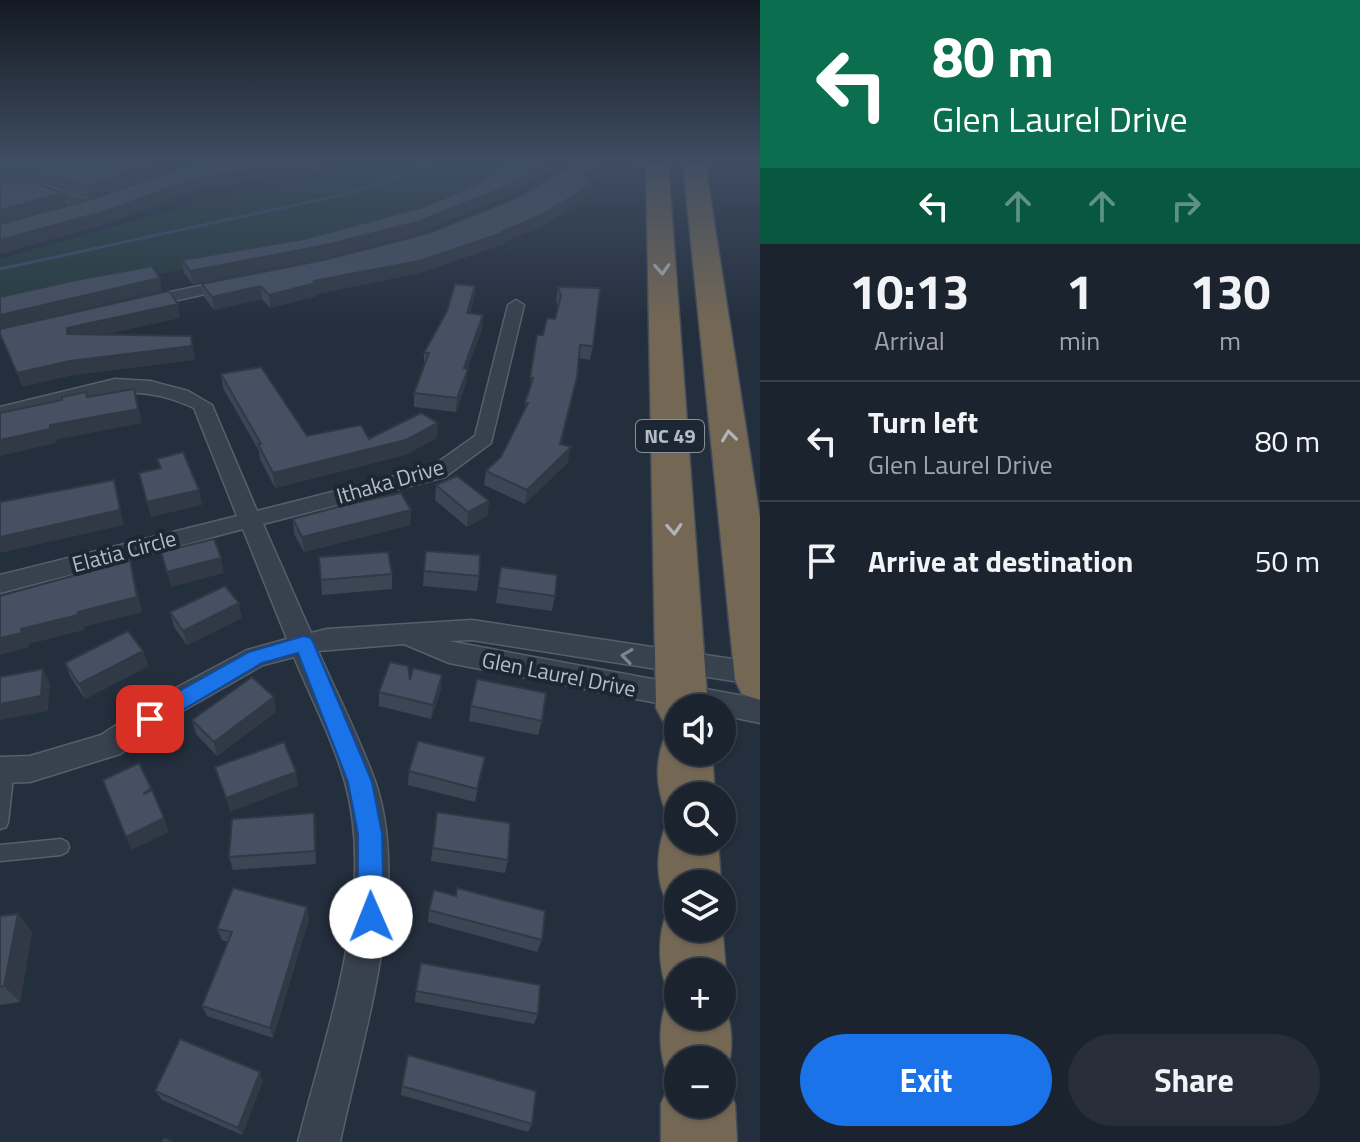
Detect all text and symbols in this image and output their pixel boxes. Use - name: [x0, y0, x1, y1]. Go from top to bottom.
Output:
- text: 80 m: [932, 14, 1054, 99]
- icon: left: [800, 32, 904, 136]
- text: Glen Laurel Drive: [932, 91, 1188, 146]
- icon: left: [912, 184, 956, 228]
- icon: ahead: [996, 184, 1040, 228]
- icon: ahead: [1080, 184, 1124, 228]
- icon: right: [1164, 184, 1208, 228]
- text: 10:13: [850, 255, 969, 328]
- text: 1: [1066, 255, 1093, 328]
- text: 130: [1190, 255, 1270, 328]
- one-way arrow: [653, 263, 670, 276]
- text: Arrival: [874, 321, 945, 360]
- text: min: [1059, 321, 1100, 360]
- text: m: [1219, 321, 1241, 360]
- text: Turn left: [868, 399, 978, 445]
- text: 80 m: [1255, 418, 1320, 464]
- icon: left: [800, 419, 844, 463]
- road number: NC 49: [636, 420, 704, 452]
- one-way arrow: [721, 430, 738, 443]
- text: Glen Laurel Drive: [868, 445, 1053, 484]
- street label: Ithaka Drive: [332, 449, 448, 513]
- street label: Elatia Circle: [68, 521, 180, 581]
- one-way arrow: [665, 523, 682, 536]
- text: Arrive at destination: [868, 538, 1133, 584]
- text: 50 m: [1255, 538, 1320, 584]
- icon: arrive: [800, 539, 844, 583]
- street label: Glen Laurel Drive: [479, 642, 639, 706]
- one-way arrow: [620, 648, 633, 665]
- pin: [116, 685, 184, 753]
- map controls: [664, 694, 736, 1118]
- button: sound: [664, 694, 736, 766]
- icon: arrive: [128, 697, 172, 741]
- button: search: [664, 782, 736, 854]
- button: layers: [664, 870, 736, 942]
- position arrow: [329, 875, 413, 959]
- button: +: [664, 958, 736, 1030]
- button: Exit: [800, 1034, 1052, 1126]
- button: Share: [1068, 1034, 1320, 1126]
- button: −: [664, 1046, 736, 1118]

